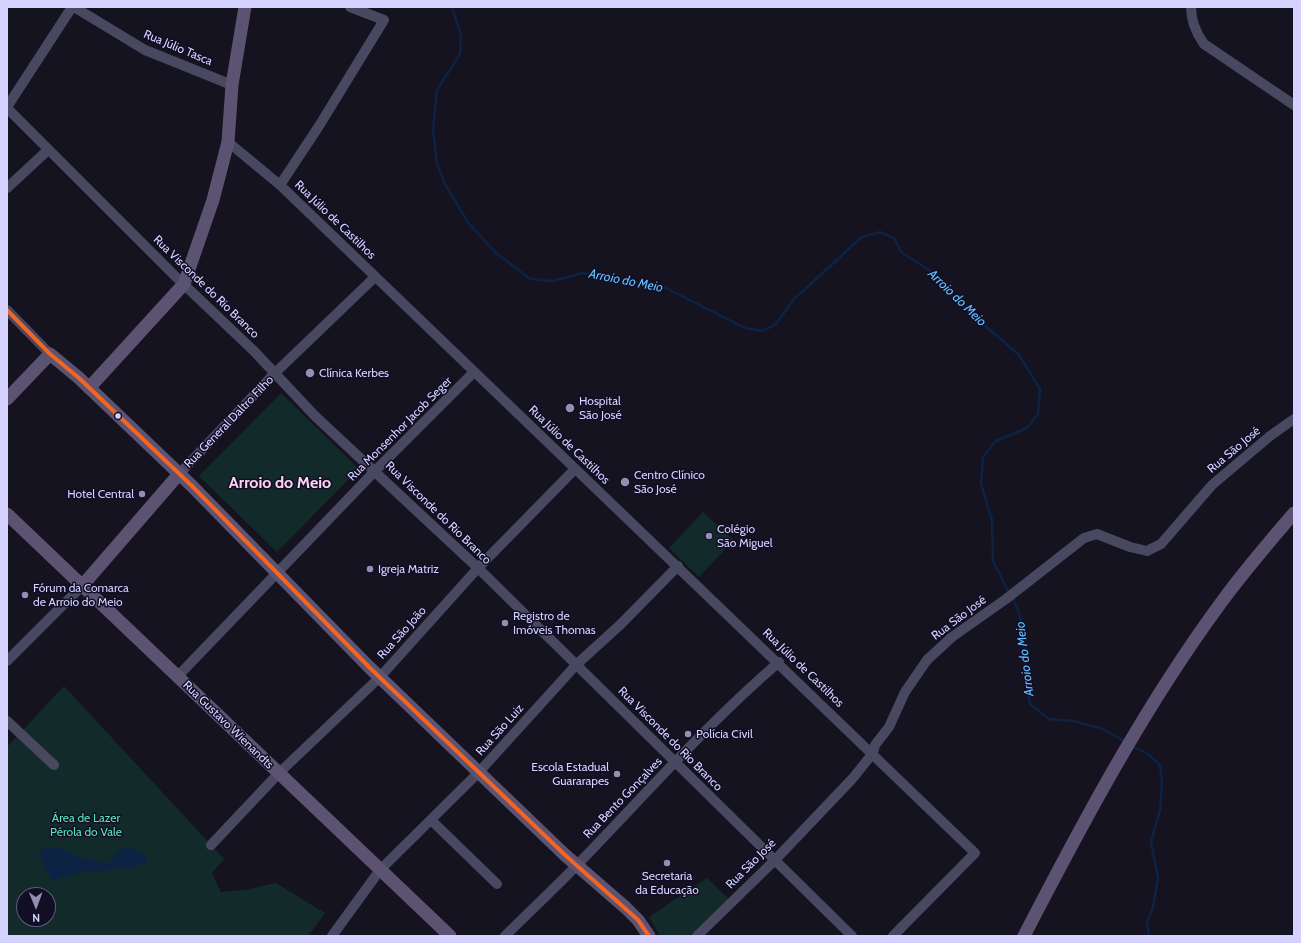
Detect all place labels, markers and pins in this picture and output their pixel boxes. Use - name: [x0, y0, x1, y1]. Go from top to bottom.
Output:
- place label: Clínica Kerbes: [319, 366, 389, 380]
- marker: Clínica Kerbes: [304, 367, 316, 379]
- place label: Hospital São José: [579, 394, 622, 422]
- marker: Hospital São José: [564, 402, 576, 414]
- unlabelled marker: [113, 411, 123, 421]
- place label: Centro Clínico São José: [634, 468, 705, 496]
- marker: Centro Clínico São José: [619, 476, 631, 488]
- place label: Hotel Central: [67, 487, 134, 501]
- marker: Hotel Central: [137, 489, 147, 499]
- place label: Colégio São Miguel: [717, 522, 772, 550]
- marker: Colégio São Miguel: [704, 531, 714, 541]
- place label: Igreja Matriz: [378, 562, 439, 576]
- marker: Igreja Matriz: [365, 564, 375, 574]
- place label: Fórum da Comarca de Arroio do Meio: [33, 581, 129, 609]
- marker: Fórum da Comarca de Arroio do Meio: [20, 590, 30, 600]
- place label: Registro de Imóveis Thomas: [513, 609, 596, 637]
- marker: Registro de Imóveis Thomas: [500, 618, 510, 628]
- place label: Polícia Civil: [696, 727, 753, 741]
- marker: Polícia Civil: [683, 729, 693, 739]
- place label: Escola Estadual Guararapes: [531, 760, 609, 788]
- marker: Escola Estadual Guararapes: [612, 769, 622, 779]
- marker: Secretaria da Educação: [662, 858, 672, 868]
- place label: Secretaria da Educação: [635, 869, 699, 897]

